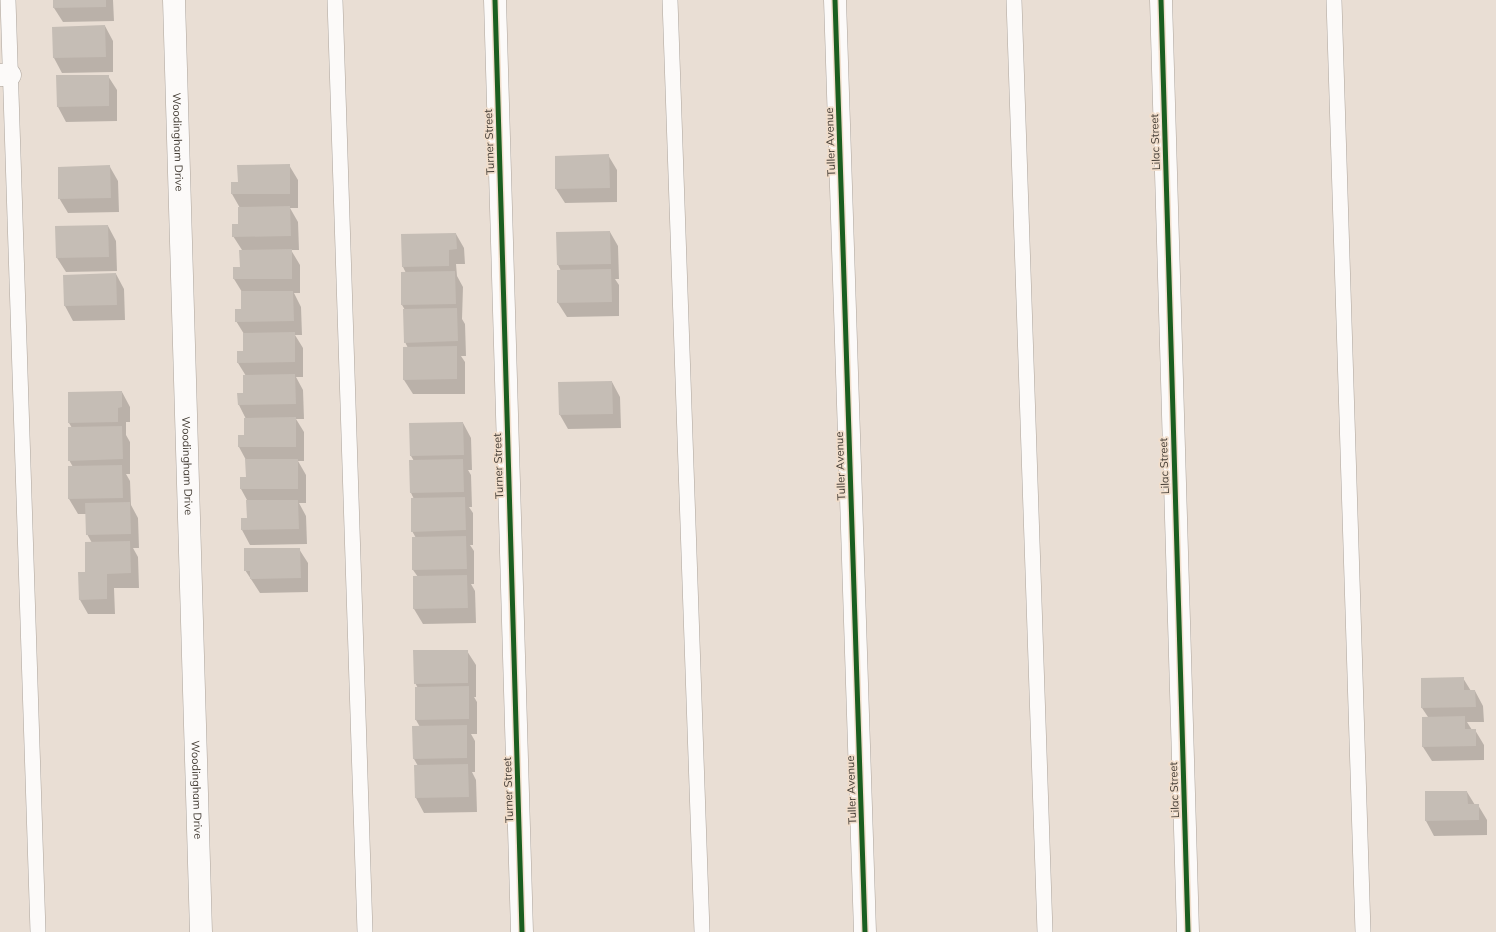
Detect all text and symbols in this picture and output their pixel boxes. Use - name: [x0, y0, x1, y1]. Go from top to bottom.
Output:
- street label: Woodingham Drive: [170, 92, 187, 191]
- street label: Tuller Avenue: [822, 107, 838, 177]
- street label: Turner Street: [481, 109, 497, 175]
- street label: Lilac Street: [1147, 113, 1163, 171]
- street label: Woodingham Drive: [179, 416, 196, 515]
- street label: Tuller Avenue: [832, 431, 848, 501]
- street label: Turner Street: [490, 433, 506, 499]
- street label: Lilac Street: [1156, 437, 1172, 495]
- street label: Woodingham Drive: [188, 740, 205, 839]
- street label: Tuller Avenue: [843, 755, 859, 825]
- street label: Turner Street: [500, 757, 516, 823]
- street label: Lilac Street: [1166, 761, 1182, 819]

